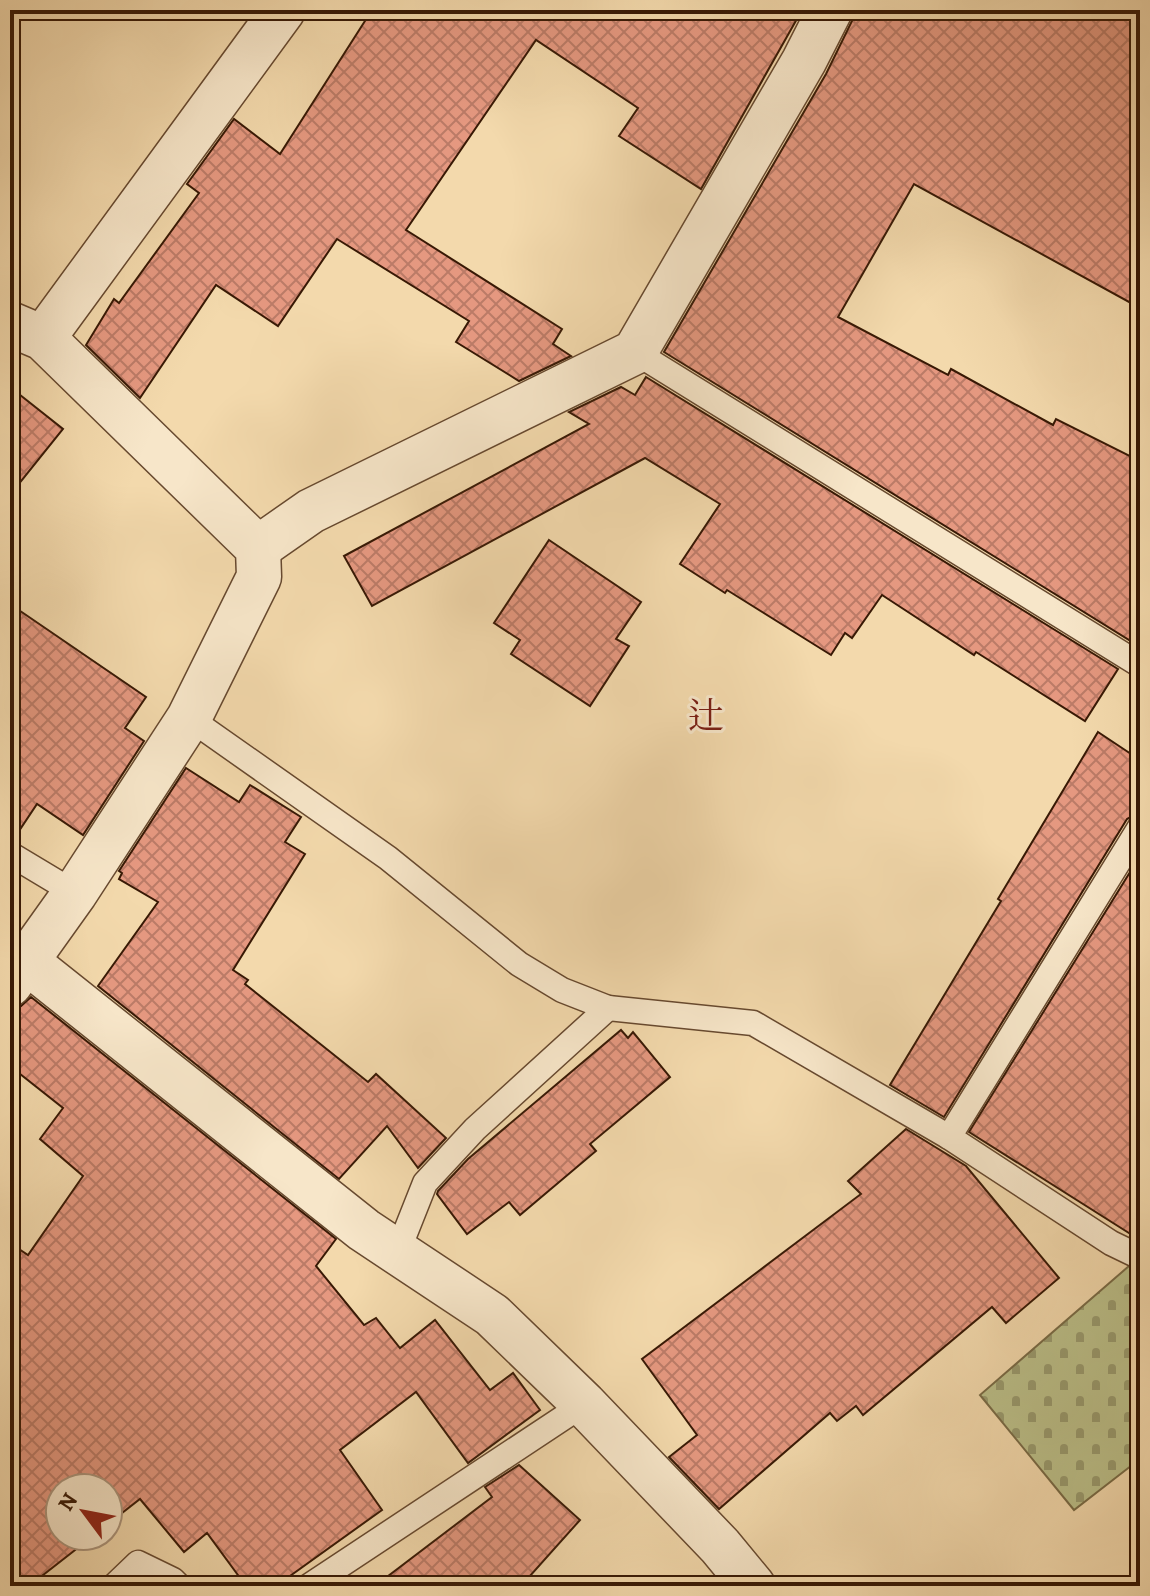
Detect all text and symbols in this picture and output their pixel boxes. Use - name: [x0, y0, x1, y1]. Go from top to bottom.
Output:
- district label: 辻: [688, 691, 724, 740]
- north arrow: [44, 1472, 124, 1552]
- text: N: [51, 1487, 85, 1517]

